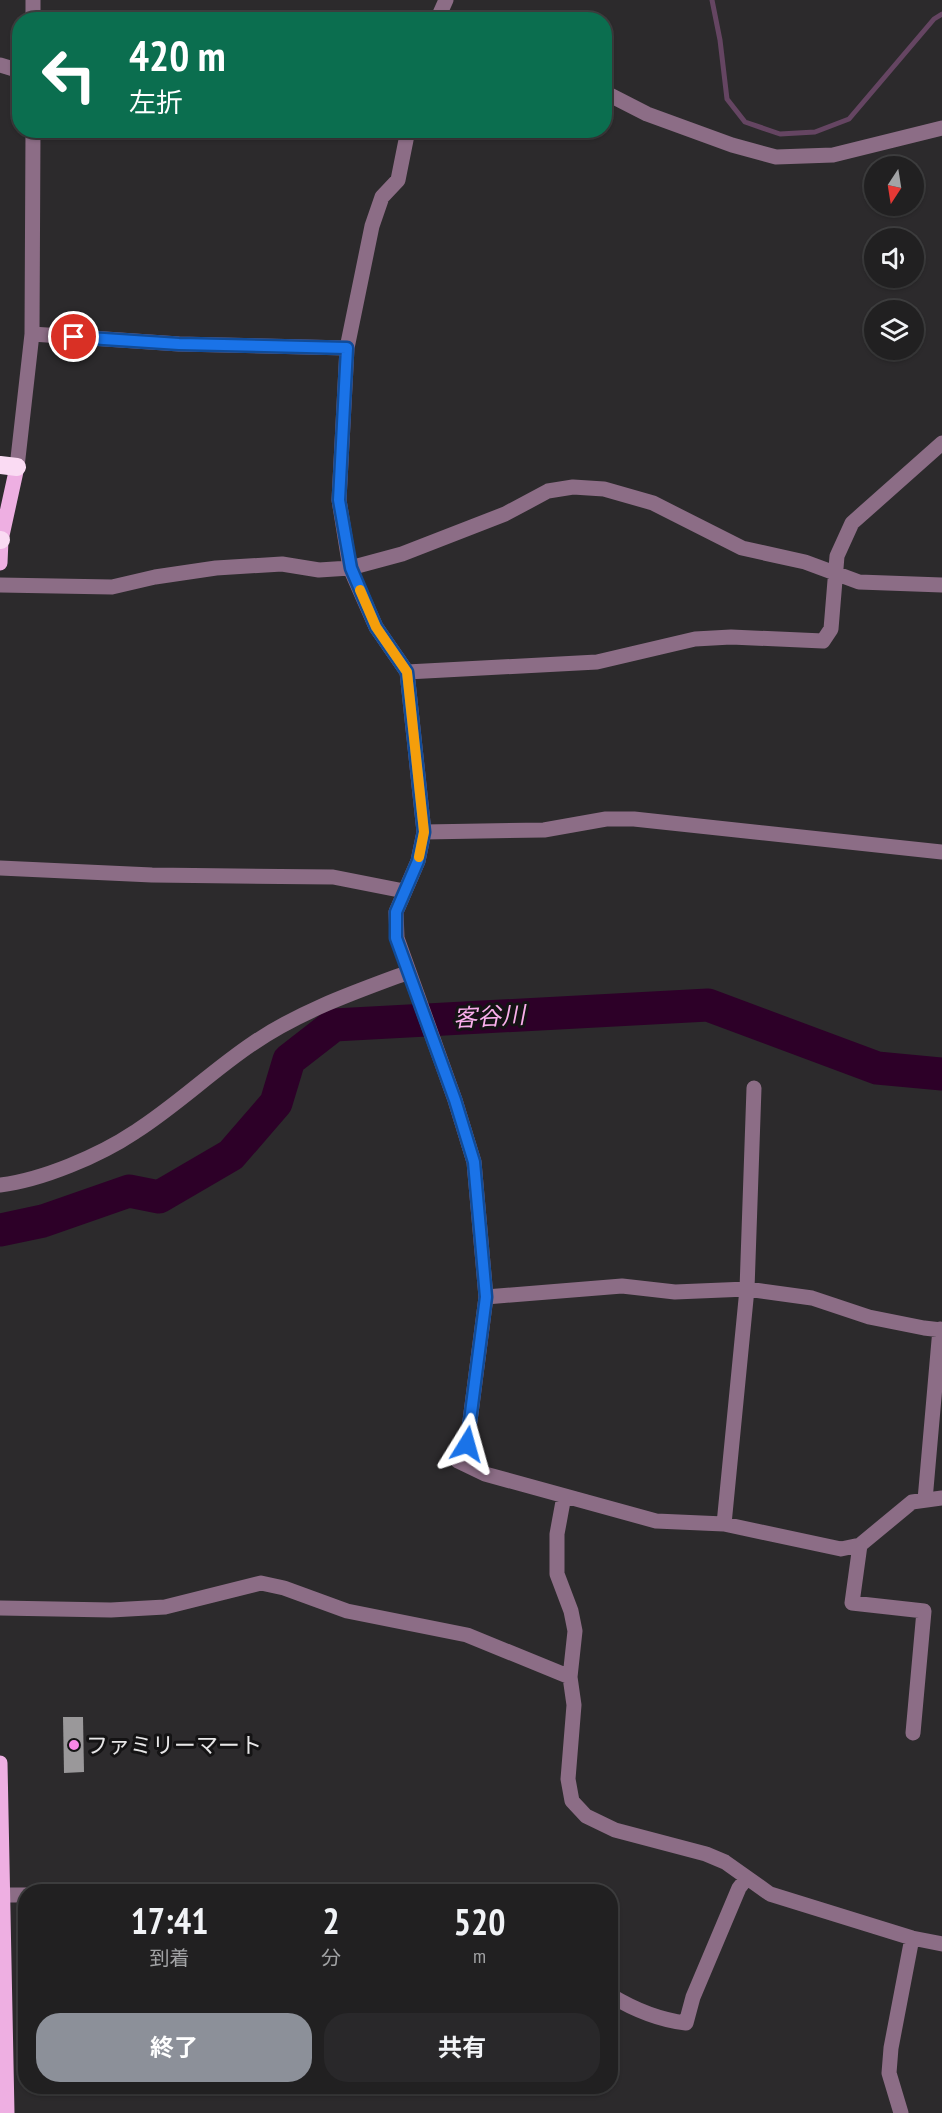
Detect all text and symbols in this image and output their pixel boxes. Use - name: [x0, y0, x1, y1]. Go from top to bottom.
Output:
- text: 420 m: [129, 28, 226, 83]
- icon: left: [30, 36, 108, 114]
- text: 左折: [129, 85, 183, 119]
- north arrow: [864, 156, 924, 216]
- map controls: [864, 156, 924, 360]
- button: sound: [864, 228, 924, 288]
- button: layers: [864, 300, 924, 360]
- pin: [48, 311, 99, 362]
- icon: arrive: [57, 320, 90, 353]
- water label: 客谷川: [452, 999, 529, 1034]
- position arrow: [435, 1412, 499, 1476]
- place label: ファミリーマート: [86, 1731, 262, 1759]
- marker: ファミリーマート: [67, 1738, 81, 1752]
- text: 17:41: [131, 1897, 209, 1944]
- text: 2: [323, 1897, 340, 1944]
- text: 520: [454, 1898, 505, 1945]
- text: m: [473, 1943, 486, 1969]
- text: 到着: [150, 1945, 190, 1971]
- text: 分: [321, 1945, 341, 1971]
- button: 終了: [36, 2013, 312, 2082]
- button: 共有: [324, 2013, 600, 2082]

